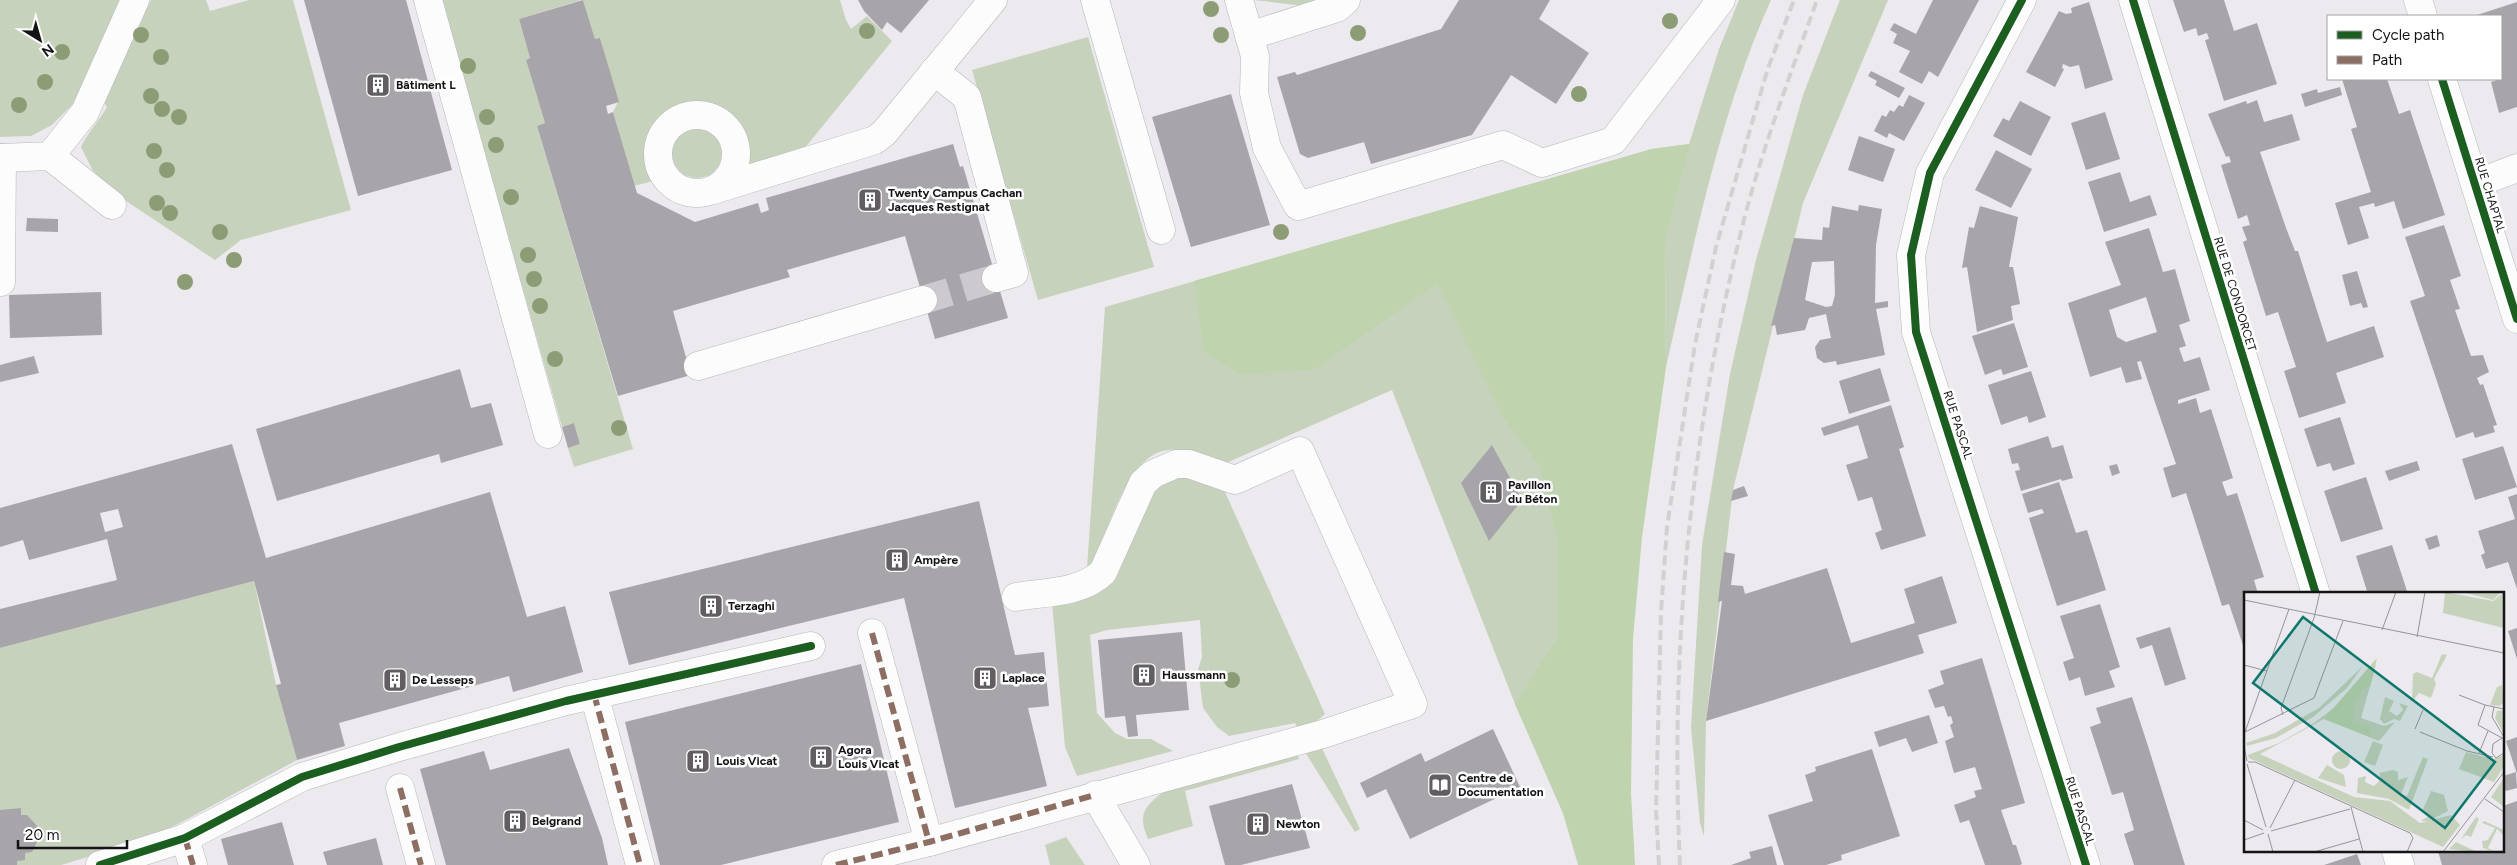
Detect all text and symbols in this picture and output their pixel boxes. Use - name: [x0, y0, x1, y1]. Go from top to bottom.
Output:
- north arrow: [15, 15, 65, 65]
- legend: [2327, 15, 2502, 80]
- text: Cycle path: [2372, 26, 2444, 44]
- text: N: [38, 40, 57, 60]
- text: Path: [2372, 51, 2402, 69]
- building icon: Bâtiment L: [365, 72, 391, 98]
- place label: Bâtiment L: [396, 78, 456, 92]
- street label: RUE CHAPTAL: [2472, 155, 2508, 236]
- place label: Twenty Campus Cachan Jacques Restignat: [888, 186, 1022, 214]
- building icon: Twenty Campus Cachan Jacques Restignat: [857, 187, 883, 213]
- street label: RUE DE CONDORCET: [2211, 235, 2259, 353]
- street label: RUE PASCAL: [1940, 389, 1976, 462]
- place label: Pavillon du Béton: [1508, 478, 1558, 506]
- building icon: Pavillon du Béton: [1478, 479, 1504, 505]
- building icon: Ampère: [884, 547, 910, 573]
- place label: Ampère: [914, 553, 958, 567]
- inset map: [2244, 592, 2504, 852]
- building icon: Terzaghi: [698, 593, 724, 619]
- place label: Terzaghi: [728, 599, 775, 613]
- building icon: Haussmann: [1131, 662, 1157, 688]
- building icon: Laplace: [972, 665, 998, 691]
- building icon: De Lesseps: [382, 667, 408, 693]
- place label: Haussmann: [1162, 668, 1226, 682]
- place label: Laplace: [1002, 671, 1045, 685]
- place label: De Lesseps: [412, 673, 474, 687]
- place label: Agora Louis Vicat: [838, 743, 900, 771]
- building icon: Agora Louis Vicat: [808, 744, 834, 770]
- building icon: Louis Vicat: [685, 748, 711, 774]
- place label: Louis Vicat: [716, 754, 778, 768]
- place label: Centre de Documentation: [1458, 771, 1544, 799]
- library icon: Centre de Documentation: [1427, 772, 1453, 798]
- street label: RUE PASCAL: [2062, 775, 2098, 848]
- building icon: Belgrand: [502, 808, 528, 834]
- building icon: Newton: [1245, 811, 1271, 837]
- place label: Belgrand: [532, 814, 581, 828]
- place label: Newton: [1276, 817, 1320, 831]
- scale bar: [18, 818, 126, 850]
- text: 20 m: [25, 826, 59, 844]

